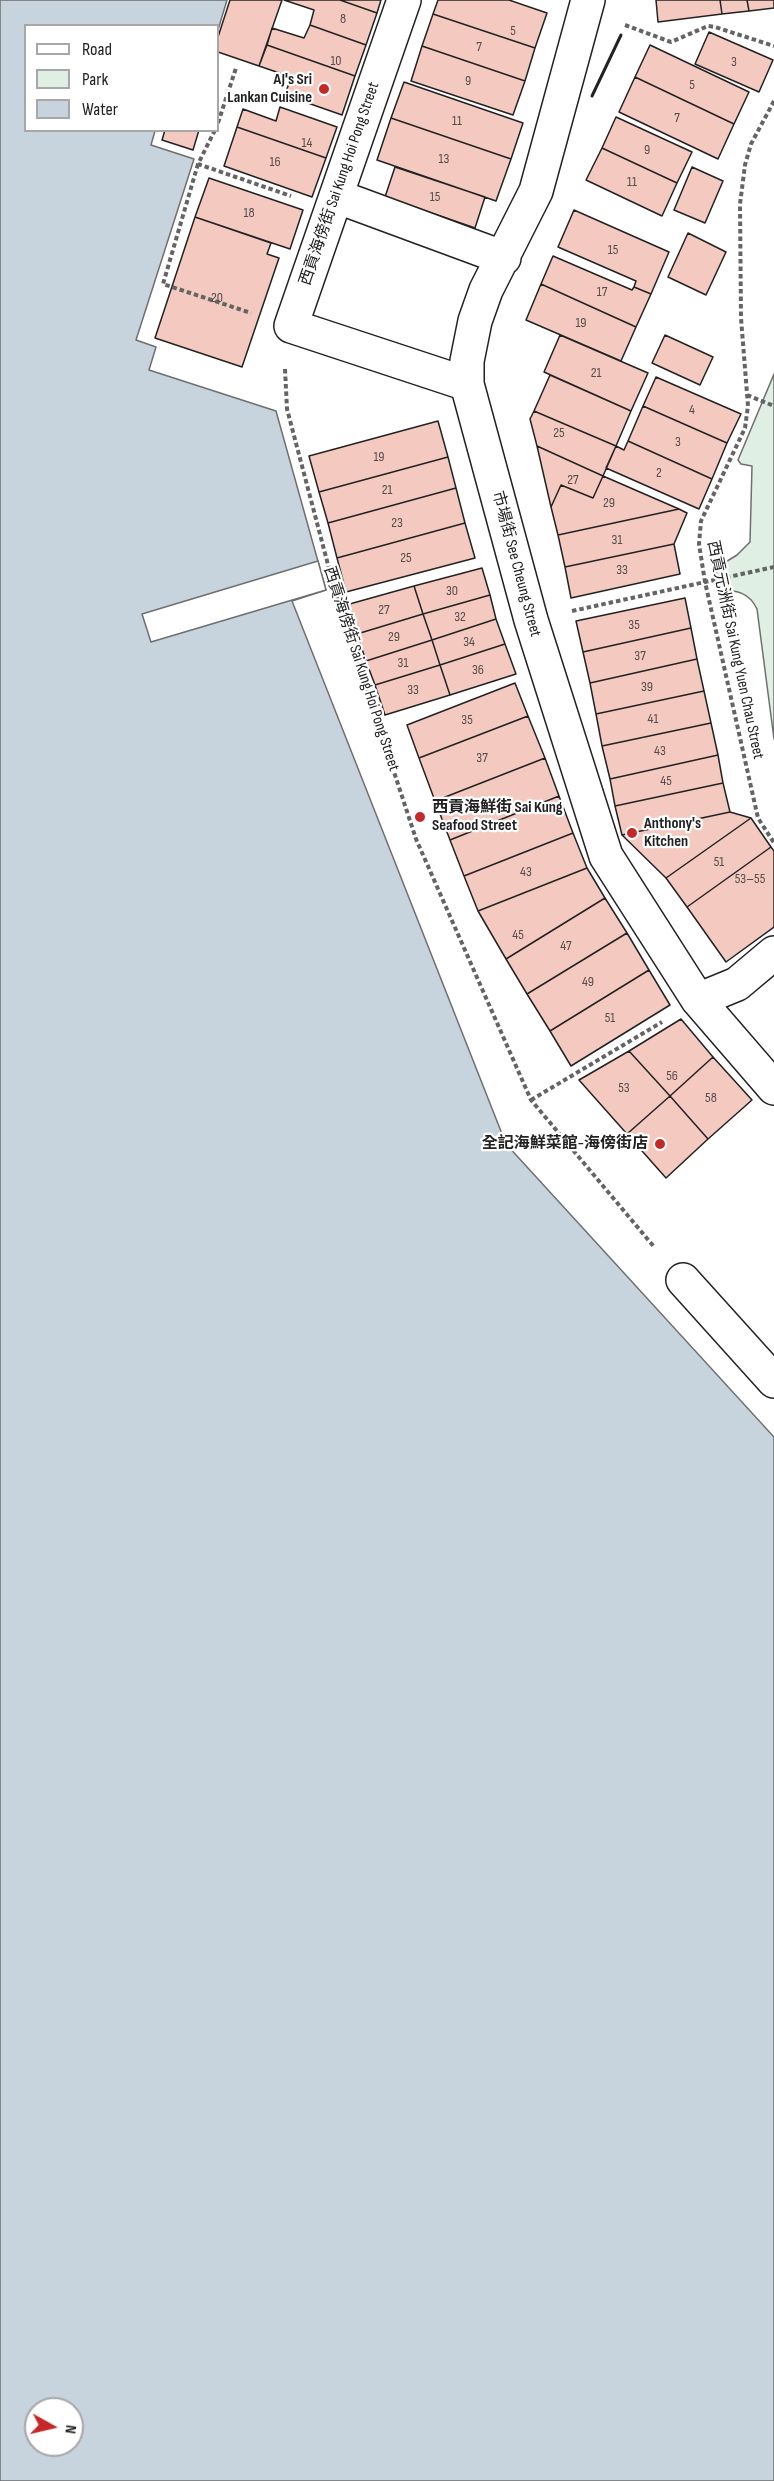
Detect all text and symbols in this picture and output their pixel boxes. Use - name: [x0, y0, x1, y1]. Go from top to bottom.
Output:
- house number: 8: [340, 11, 346, 27]
- house number: 5: [510, 23, 516, 39]
- legend: [24, 24, 219, 132]
- text: Road: [82, 39, 112, 60]
- house number: 7: [476, 39, 482, 55]
- house number: 10: [330, 53, 342, 69]
- house number: 3: [731, 54, 737, 70]
- text: Park: [82, 69, 108, 90]
- place label: AJ's Sri Lankan Cuisine: [227, 70, 312, 108]
- house number: 9: [465, 73, 471, 89]
- house number: 5: [689, 77, 695, 93]
- street label: 西貢海傍街 Sai Kung Hoi Pong Street: [296, 80, 384, 288]
- marker: AJ's Sri Lankan Cuisine: [317, 82, 331, 96]
- text: Water: [82, 99, 118, 120]
- house number: 7: [674, 110, 680, 126]
- house number: 11: [452, 113, 462, 129]
- house number: 14: [302, 135, 312, 151]
- house number: 9: [644, 142, 650, 158]
- house number: 13: [439, 151, 449, 167]
- house number: 16: [269, 154, 281, 170]
- house number: 11: [627, 174, 637, 190]
- house number: 15: [430, 189, 440, 205]
- house number: 18: [243, 205, 255, 221]
- house number: 15: [608, 242, 618, 258]
- house number: 17: [597, 284, 607, 300]
- house number: 20: [211, 290, 223, 306]
- house number: 19: [575, 315, 587, 331]
- house number: 21: [591, 365, 601, 381]
- house number: 4: [689, 402, 695, 418]
- house number: 25: [553, 425, 565, 441]
- house number: 3: [675, 434, 681, 450]
- house number: 19: [373, 449, 385, 465]
- house number: 2: [656, 465, 662, 481]
- house number: 27: [567, 472, 579, 488]
- house number: 21: [382, 482, 392, 498]
- street label: 市場街 See Cheung Street: [487, 489, 545, 639]
- house number: 29: [603, 495, 615, 511]
- house number: 23: [391, 515, 403, 531]
- house number: 31: [612, 532, 622, 548]
- street label: 西貢元洲街 Sai Kung Yuen Chau Street: [702, 539, 768, 761]
- house number: 25: [400, 550, 412, 566]
- house number: 33: [616, 562, 628, 578]
- street label: 西貢海傍街 Sai Kung Hoi Pong Street: [319, 564, 403, 774]
- house number: 30: [446, 583, 458, 599]
- house number: 27: [378, 602, 390, 618]
- house number: 32: [454, 609, 466, 625]
- house number: 35: [628, 617, 640, 633]
- house number: 29: [388, 629, 400, 645]
- house number: 34: [463, 634, 475, 650]
- house number: 37: [634, 648, 646, 664]
- house number: 31: [398, 655, 408, 671]
- house number: 36: [472, 662, 484, 678]
- house number: 39: [641, 679, 653, 695]
- house number: 33: [407, 682, 419, 698]
- house number: 41: [648, 711, 658, 727]
- house number: 35: [461, 712, 473, 728]
- house number: 43: [654, 743, 666, 759]
- house number: 37: [476, 750, 488, 766]
- house number: 45: [660, 773, 672, 789]
- place label: 西貢海鮮街 Sai Kung Seafood Street: [432, 798, 563, 836]
- marker: 西貢海鮮街 Sai Kung Seafood Street: [413, 810, 427, 824]
- place label: Anthony's Kitchen: [644, 814, 701, 852]
- marker: Anthony's Kitchen: [625, 826, 639, 840]
- house number: 51: [714, 854, 724, 870]
- house number: 43: [520, 864, 532, 880]
- house number: 53–55: [735, 871, 765, 887]
- house number: 45: [512, 927, 524, 943]
- house number: 47: [560, 938, 572, 954]
- house number: 49: [582, 974, 594, 990]
- house number: 51: [605, 1010, 615, 1026]
- house number: 56: [666, 1068, 678, 1084]
- house number: 53: [618, 1080, 630, 1096]
- house number: 58: [705, 1090, 717, 1106]
- place label: 全記海鮮菜館-海傍街店: [482, 1134, 648, 1154]
- marker: 全記海鮮菜館-海傍街店: [653, 1137, 667, 1151]
- north arrow: [24, 2397, 84, 2457]
- text: N: [60, 2424, 80, 2435]

